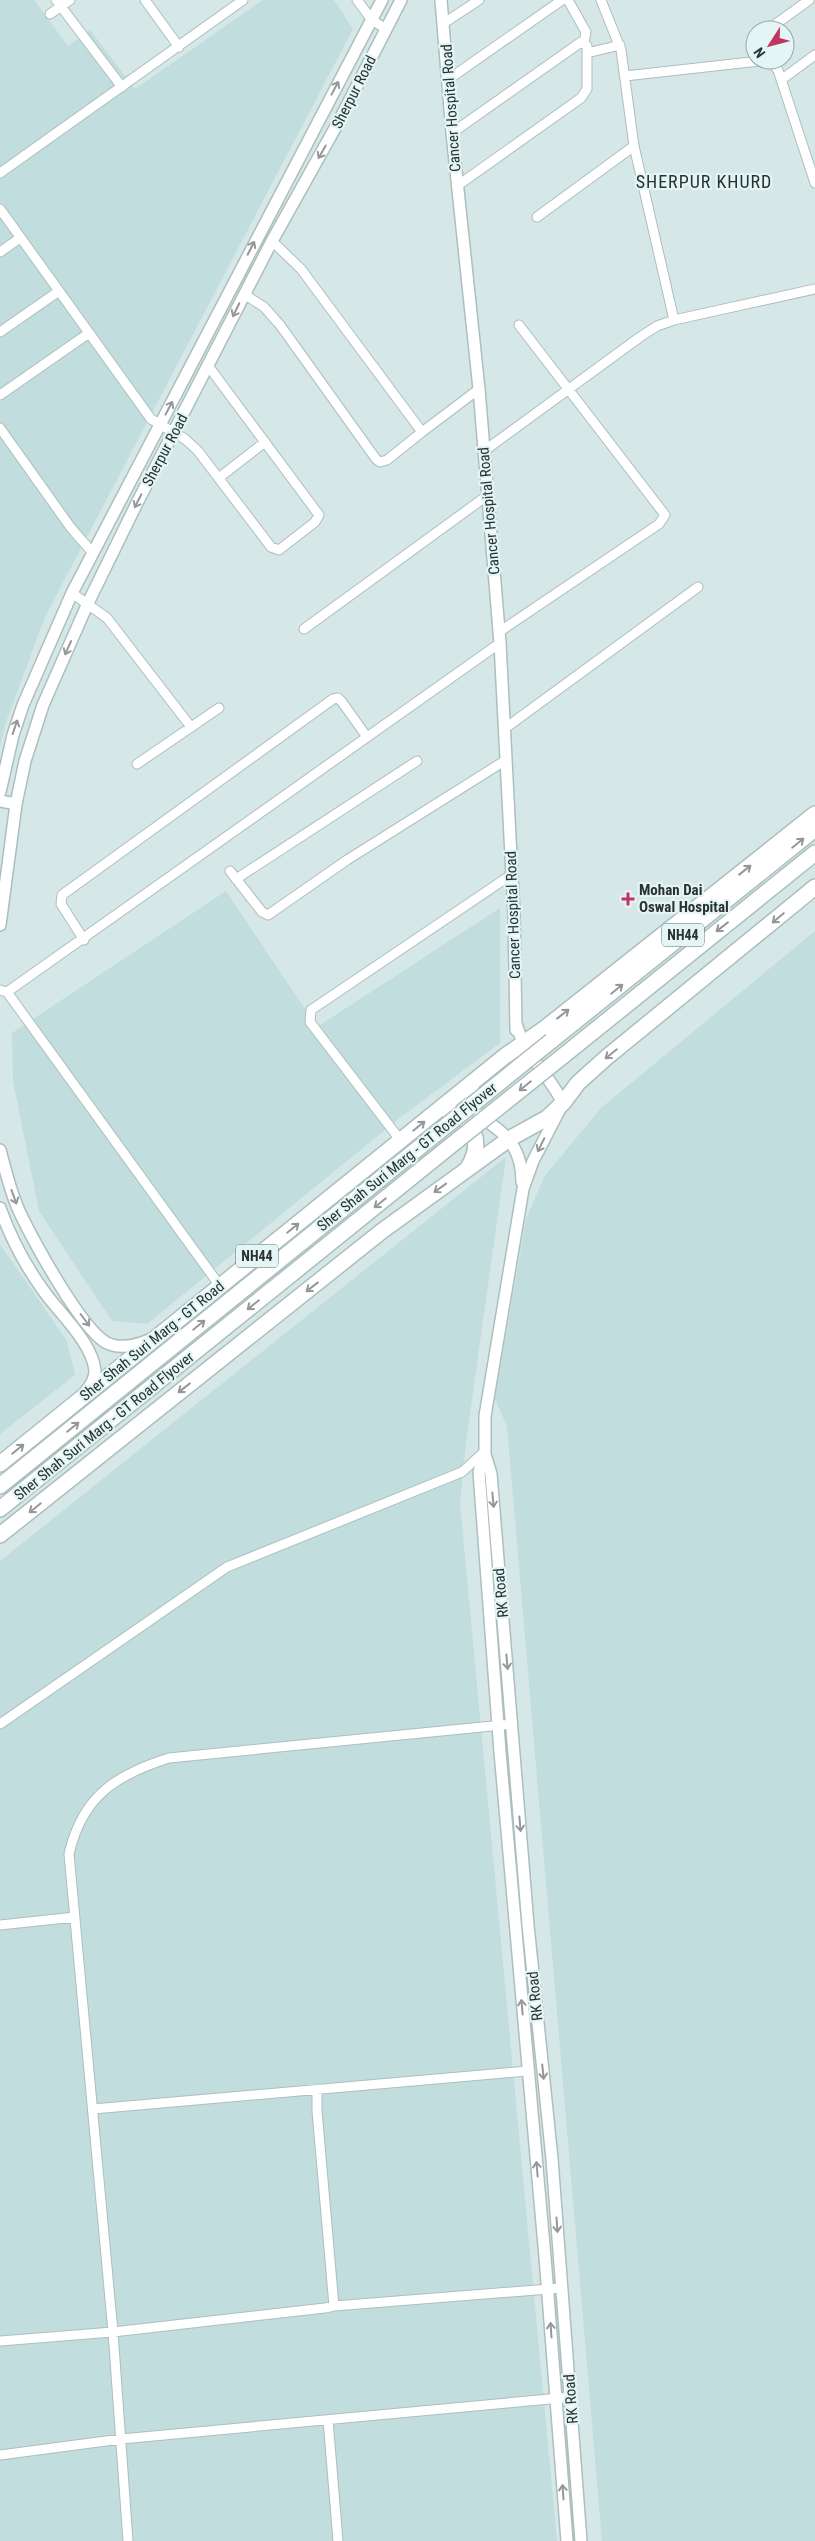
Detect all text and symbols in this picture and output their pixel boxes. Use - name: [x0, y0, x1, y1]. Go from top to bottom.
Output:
- north arrow: [745, 20, 795, 70]
- street label: Cancer Hospital Road: [438, 43, 464, 173]
- text: N: [750, 44, 768, 61]
- street label: Sherpur Road: [328, 53, 380, 131]
- one-way arrow: [330, 81, 340, 96]
- one-way arrow: [317, 144, 326, 159]
- district label: SHERPUR KHURD: [636, 171, 772, 192]
- one-way arrow: [246, 240, 256, 255]
- one-way arrow: [231, 302, 240, 317]
- one-way arrow: [164, 400, 174, 415]
- street label: Sherpur Road: [138, 411, 192, 489]
- street label: Cancer Hospital Road: [474, 446, 504, 576]
- one-way arrow: [133, 494, 143, 509]
- one-way arrow: [62, 640, 72, 655]
- one-way arrow: [11, 720, 21, 736]
- one-way arrow: [791, 838, 804, 849]
- street label: Cancer Hospital Road: [502, 851, 524, 979]
- one-way arrow: [738, 864, 751, 875]
- place label: Mohan Dai Oswal Hospital: [639, 881, 729, 916]
- marker: Mohan Dai Oswal Hospital: [621, 892, 635, 906]
- one-way arrow: [771, 912, 784, 924]
- one-way arrow: [716, 922, 729, 933]
- road number: NH44: [662, 924, 704, 946]
- one-way arrow: [610, 983, 623, 994]
- one-way arrow: [556, 1009, 569, 1020]
- one-way arrow: [605, 1048, 618, 1059]
- street label: Sher Shah Suri Marg - GT Road Flyover: [314, 1079, 501, 1235]
- one-way arrow: [519, 1081, 532, 1092]
- one-way arrow: [413, 1121, 426, 1132]
- one-way arrow: [535, 1137, 545, 1152]
- one-way arrow: [433, 1183, 447, 1193]
- one-way arrow: [10, 1189, 19, 1204]
- one-way arrow: [374, 1197, 387, 1208]
- one-way arrow: [286, 1222, 299, 1233]
- road number: NH44: [236, 1244, 278, 1268]
- street label: Sher Shah Suri Marg - GT Road: [76, 1277, 228, 1405]
- one-way arrow: [305, 1282, 319, 1292]
- one-way arrow: [247, 1299, 260, 1310]
- one-way arrow: [80, 1313, 90, 1327]
- one-way arrow: [192, 1320, 205, 1331]
- street label: Sher Shah Suri Marg - GT Road Flyover: [11, 1348, 198, 1504]
- one-way arrow: [178, 1382, 191, 1393]
- one-way arrow: [66, 1422, 79, 1433]
- one-way arrow: [12, 1444, 25, 1455]
- one-way arrow: [488, 1491, 498, 1507]
- one-way arrow: [29, 1502, 42, 1513]
- street label: RK Road: [490, 1567, 512, 1619]
- one-way arrow: [502, 1653, 512, 1669]
- one-way arrow: [515, 1815, 525, 1831]
- street label: RK Road: [523, 1970, 547, 2022]
- one-way arrow: [517, 1999, 526, 2015]
- one-way arrow: [538, 2064, 548, 2080]
- one-way arrow: [532, 2161, 542, 2177]
- one-way arrow: [552, 2216, 562, 2232]
- one-way arrow: [546, 2323, 555, 2339]
- street label: RK Road: [560, 2374, 582, 2424]
- one-way arrow: [558, 2485, 568, 2501]

